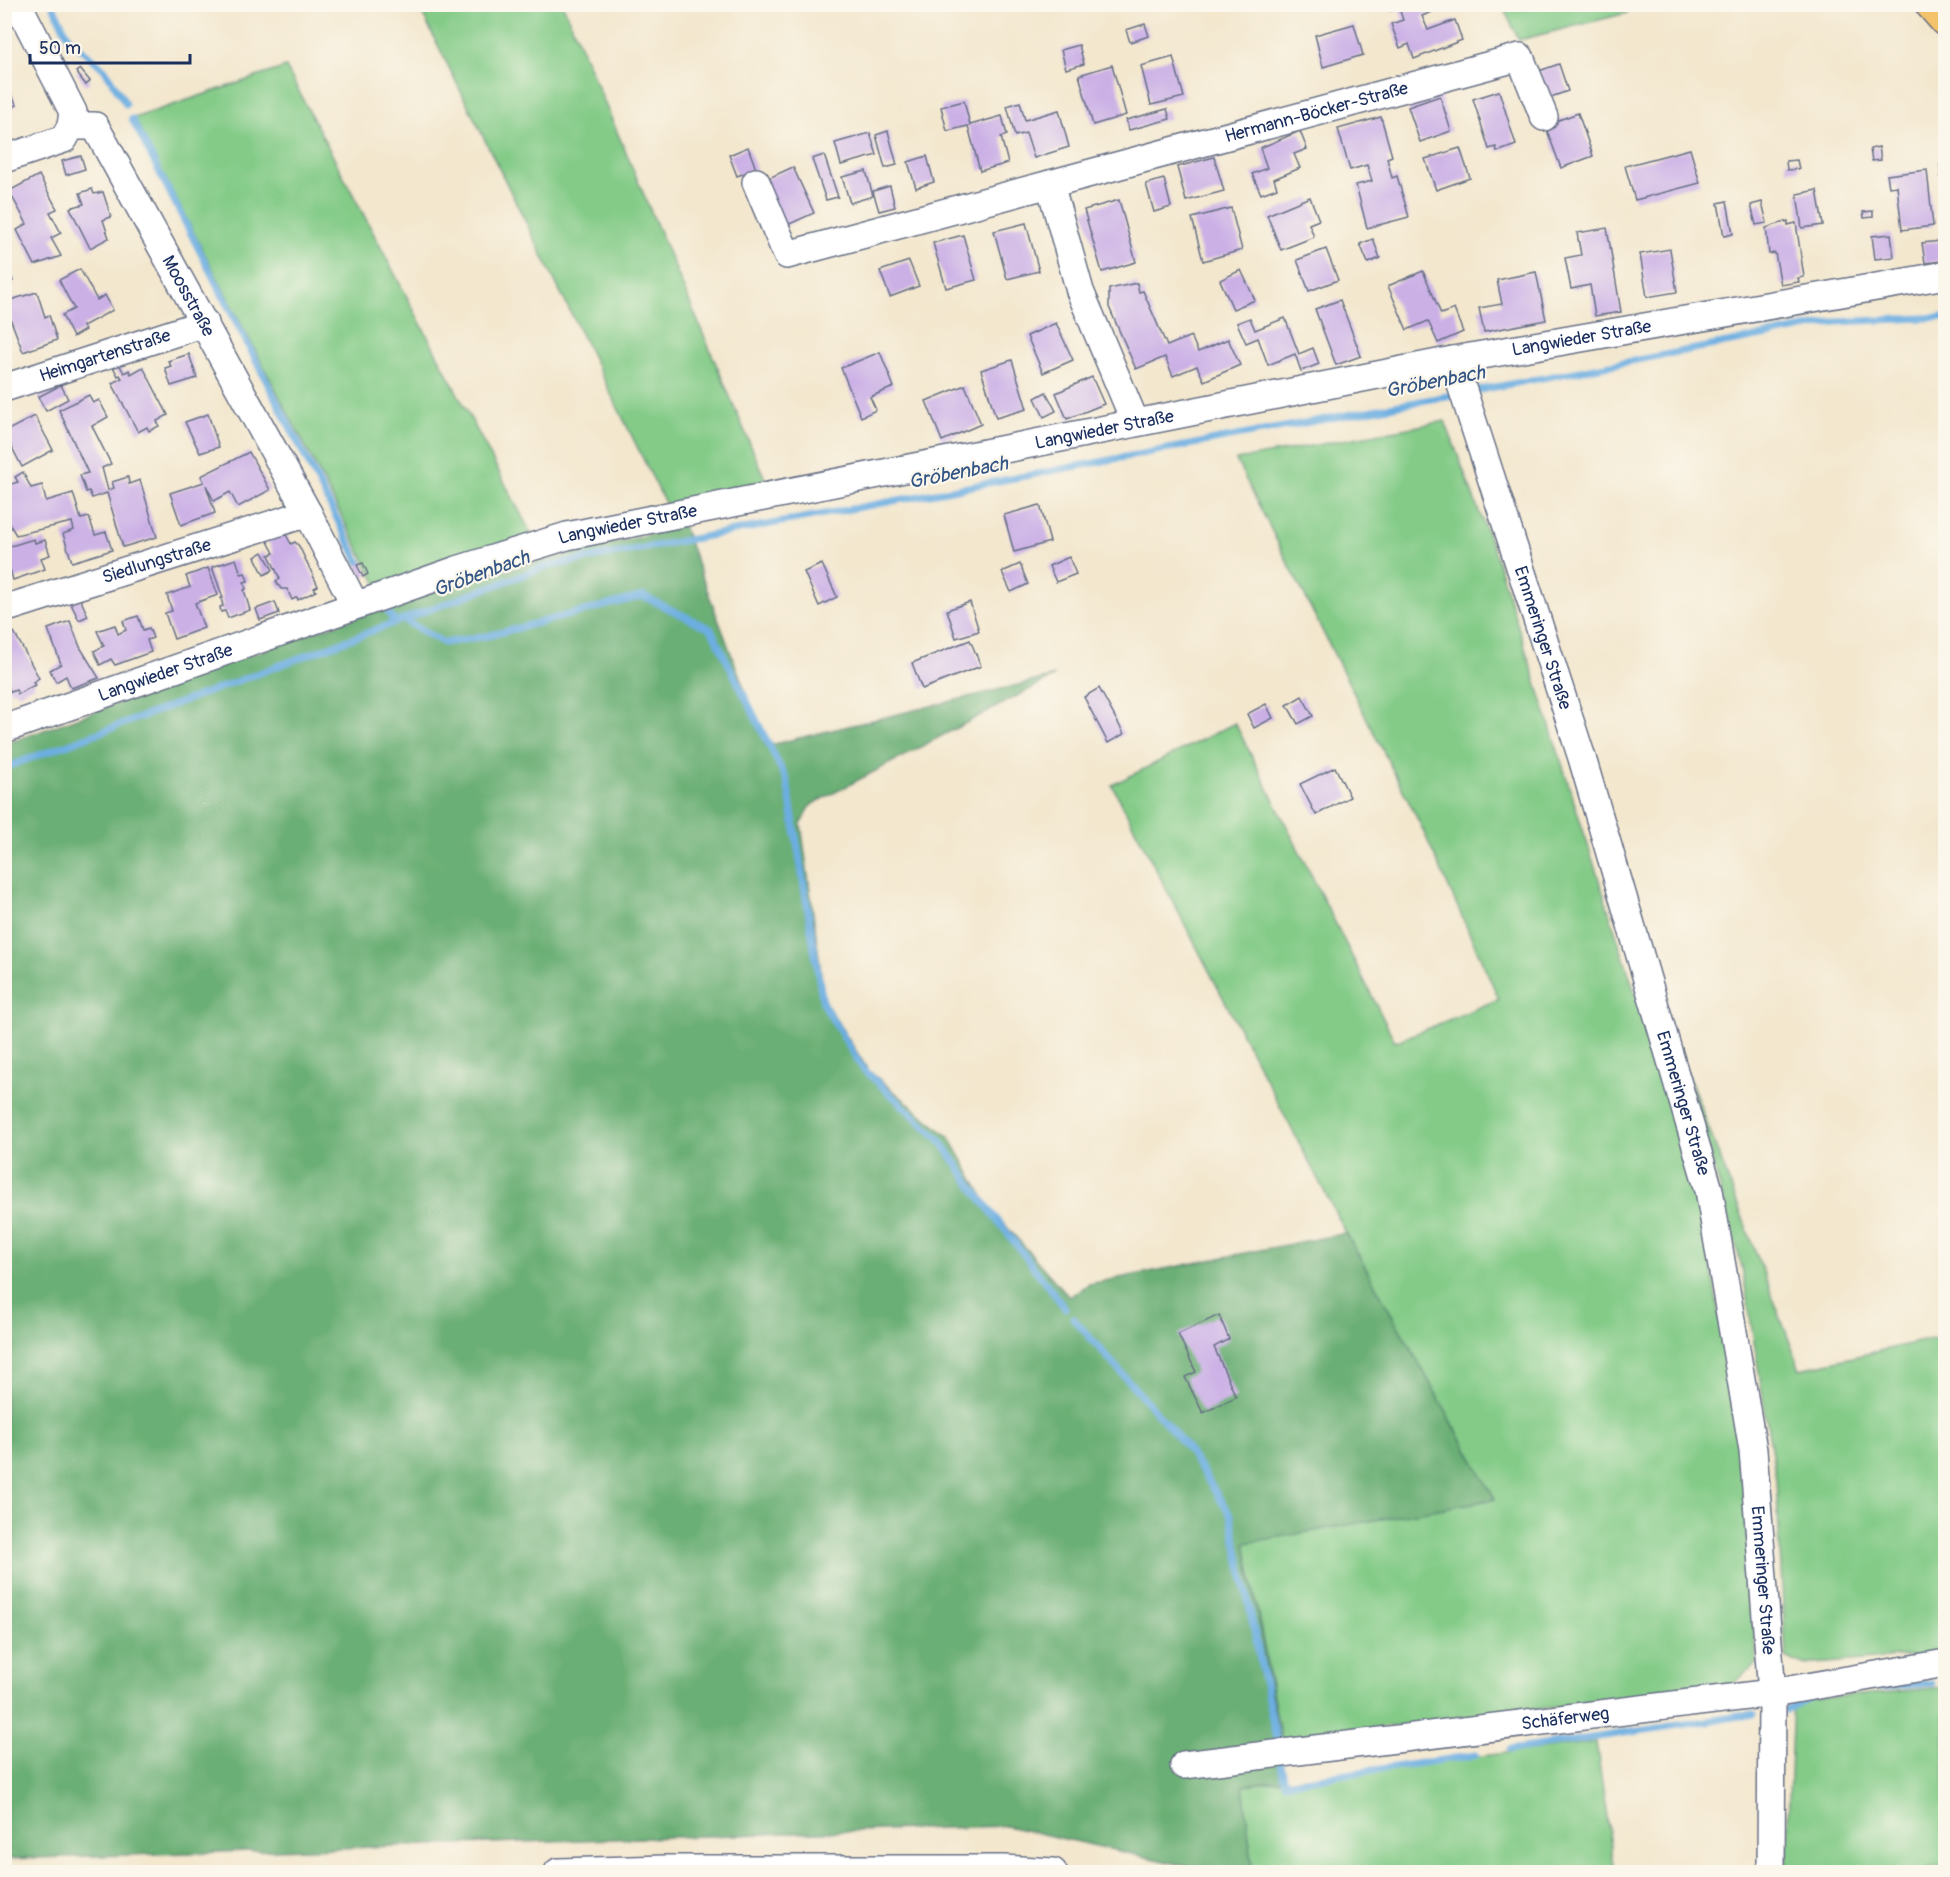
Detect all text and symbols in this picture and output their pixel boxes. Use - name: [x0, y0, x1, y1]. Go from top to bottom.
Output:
- scale bar: [30, 27, 190, 65]
- text: 50 m: [39, 37, 81, 60]
- street label: Hermann-Böcker-Straße: [1222, 77, 1411, 148]
- street label: Moosstraße: [157, 252, 220, 341]
- street label: Langwieder Straße: [1510, 315, 1653, 362]
- street label: Heimgartenstraße: [36, 324, 174, 388]
- water label: Gröbenbach: [1383, 359, 1488, 403]
- street label: Langwieder Straße: [1033, 405, 1176, 455]
- water label: Gröbenbach: [906, 450, 1011, 494]
- street label: Langwieder Straße: [555, 499, 699, 550]
- street label: Siedlungstraße: [99, 533, 214, 589]
- water label: Gröbenbach: [430, 544, 534, 602]
- street label: Emmeringer Straße: [1509, 563, 1577, 713]
- street label: Langwieder Straße: [95, 639, 236, 707]
- street label: Emmeringer Straße: [1651, 1028, 1715, 1178]
- street label: Emmeringer Straße: [1745, 1505, 1780, 1656]
- street label: Schäferweg: [1520, 1702, 1610, 1736]

